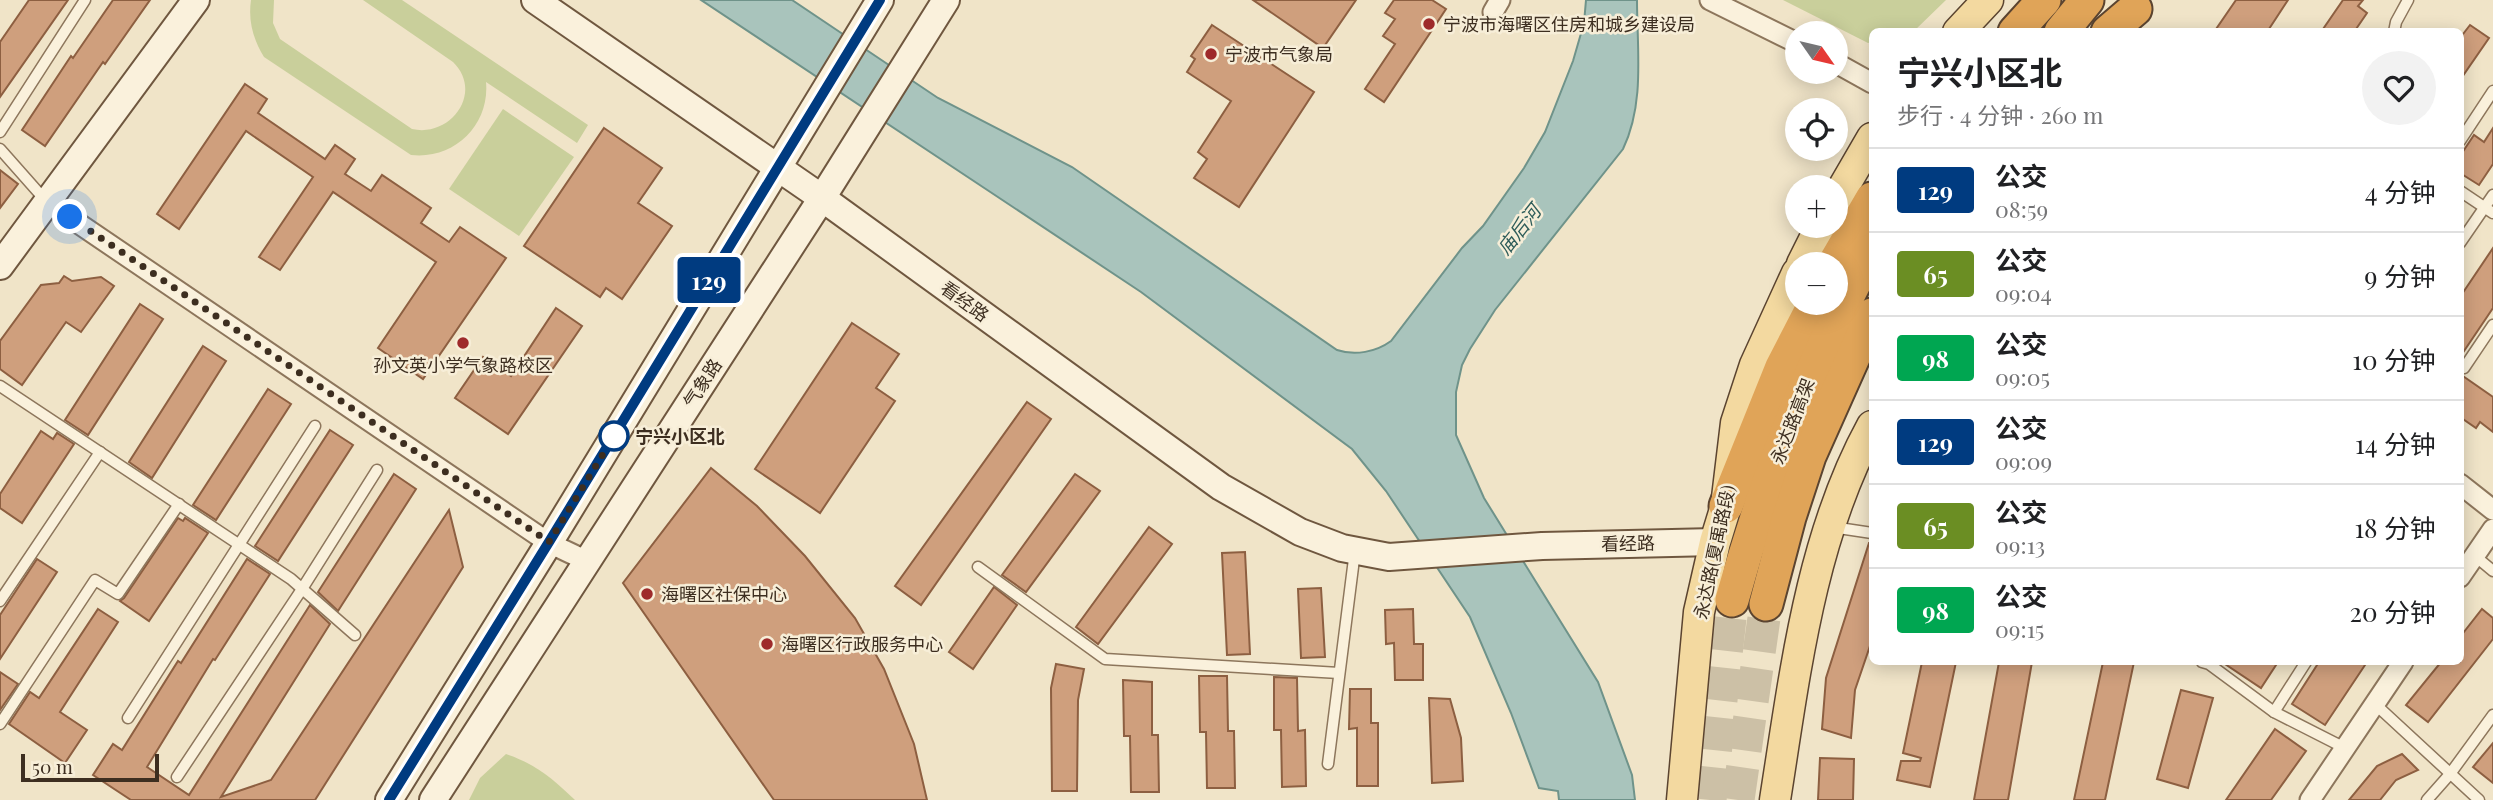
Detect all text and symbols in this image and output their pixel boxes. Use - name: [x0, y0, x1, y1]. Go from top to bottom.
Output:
- place label: 宁波市海曙区住房和城乡建设局: [1443, 12, 1695, 36]
- marker: 宁波市海曙区住房和城乡建设局: [1421, 16, 1437, 32]
- north arrow: [1785, 21, 1848, 84]
- map controls: [1785, 21, 1848, 315]
- place label: 宁波市气象局: [1225, 42, 1333, 66]
- marker: 宁波市气象局: [1203, 46, 1219, 62]
- text: 宁兴小区北: [1897, 49, 2062, 93]
- button: heart: [2362, 51, 2436, 125]
- button: locate: [1785, 98, 1848, 161]
- text: 步行 · 4 分钟 · 260 m: [1897, 99, 2104, 130]
- text: 公交: [1995, 158, 2047, 193]
- text: 129: [1918, 174, 1953, 206]
- text: 4 分钟: [2365, 174, 2436, 209]
- button: +: [1785, 175, 1848, 238]
- text: 08:59: [1995, 193, 2048, 224]
- water label: 庙后河: [1490, 195, 1548, 259]
- your location: [52, 199, 87, 234]
- text: 公交: [1995, 242, 2047, 277]
- button: −: [1785, 252, 1848, 315]
- line badge: 129: [669, 257, 749, 303]
- text: 65: [1923, 258, 1948, 290]
- text: 9 分钟: [2364, 258, 2436, 293]
- text: 129: [691, 264, 727, 296]
- street label: 看经路: [936, 275, 994, 327]
- text: 09:04: [1995, 277, 2052, 308]
- text: 公交: [1995, 326, 2047, 361]
- marker: 孙文英小学气象路校区: [455, 335, 471, 351]
- text: 98: [1922, 342, 1949, 374]
- text: 10 分钟: [2352, 342, 2436, 377]
- place label: 孙文英小学气象路校区: [373, 353, 553, 377]
- street label: 气象路: [677, 354, 727, 412]
- text: 09:05: [1995, 361, 2050, 392]
- street label: 永达路高架: [1765, 375, 1819, 467]
- text: 公交: [1995, 410, 2047, 445]
- marker: 宁兴小区北: [599, 421, 629, 451]
- place label: 宁兴小区北: [635, 424, 725, 448]
- text: 129: [1918, 426, 1953, 458]
- text: 14 分钟: [2355, 426, 2436, 461]
- text: 09:09: [1995, 445, 2052, 476]
- street label: 永达路(夏禹路段): [1688, 483, 1740, 621]
- text: 公交: [1995, 494, 2047, 529]
- text: 65: [1923, 510, 1948, 542]
- text: 18 分钟: [2354, 510, 2436, 545]
- text: 09:13: [1995, 529, 2045, 560]
- street label: 看经路: [1601, 531, 1655, 555]
- text: 公交: [1995, 578, 2047, 613]
- place label: 海曙区社保中心: [661, 582, 787, 606]
- marker: 海曙区社保中心: [639, 586, 655, 602]
- text: 98: [1922, 594, 1949, 626]
- text: 20 分钟: [2349, 594, 2436, 629]
- text: 09:15: [1995, 613, 2044, 644]
- place label: 海曙区行政服务中心: [781, 632, 943, 656]
- marker: 海曙区行政服务中心: [759, 636, 775, 652]
- scale bar: [21, 751, 159, 783]
- text: 50 m: [32, 753, 73, 779]

